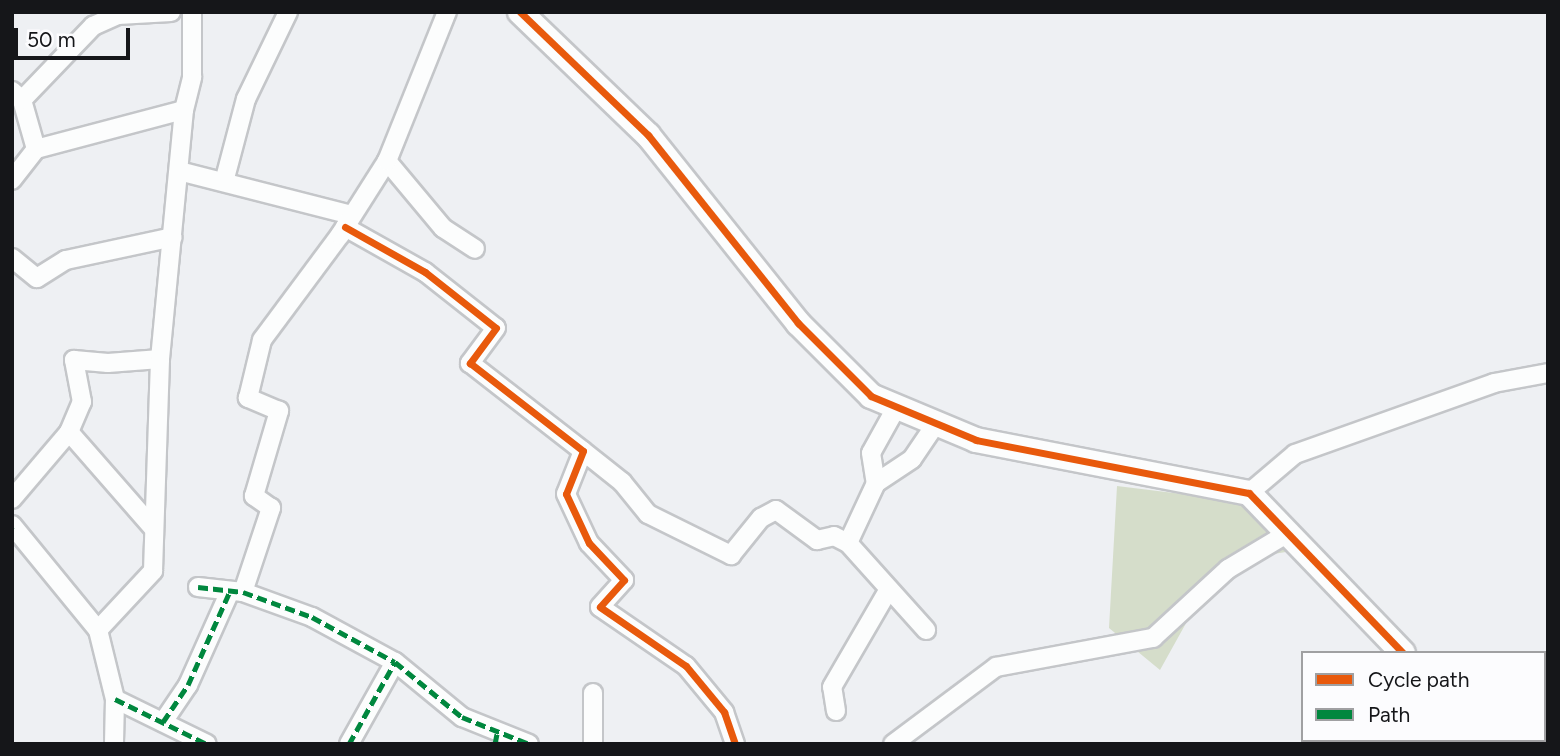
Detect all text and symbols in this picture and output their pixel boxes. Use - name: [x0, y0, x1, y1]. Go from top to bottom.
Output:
- scale bar: [18, 14, 133, 58]
- text: 50 m: [27, 27, 76, 52]
- legend: [1301, 651, 1546, 742]
- text: Cycle path: [1368, 667, 1469, 692]
- text: Path: [1368, 702, 1410, 727]

